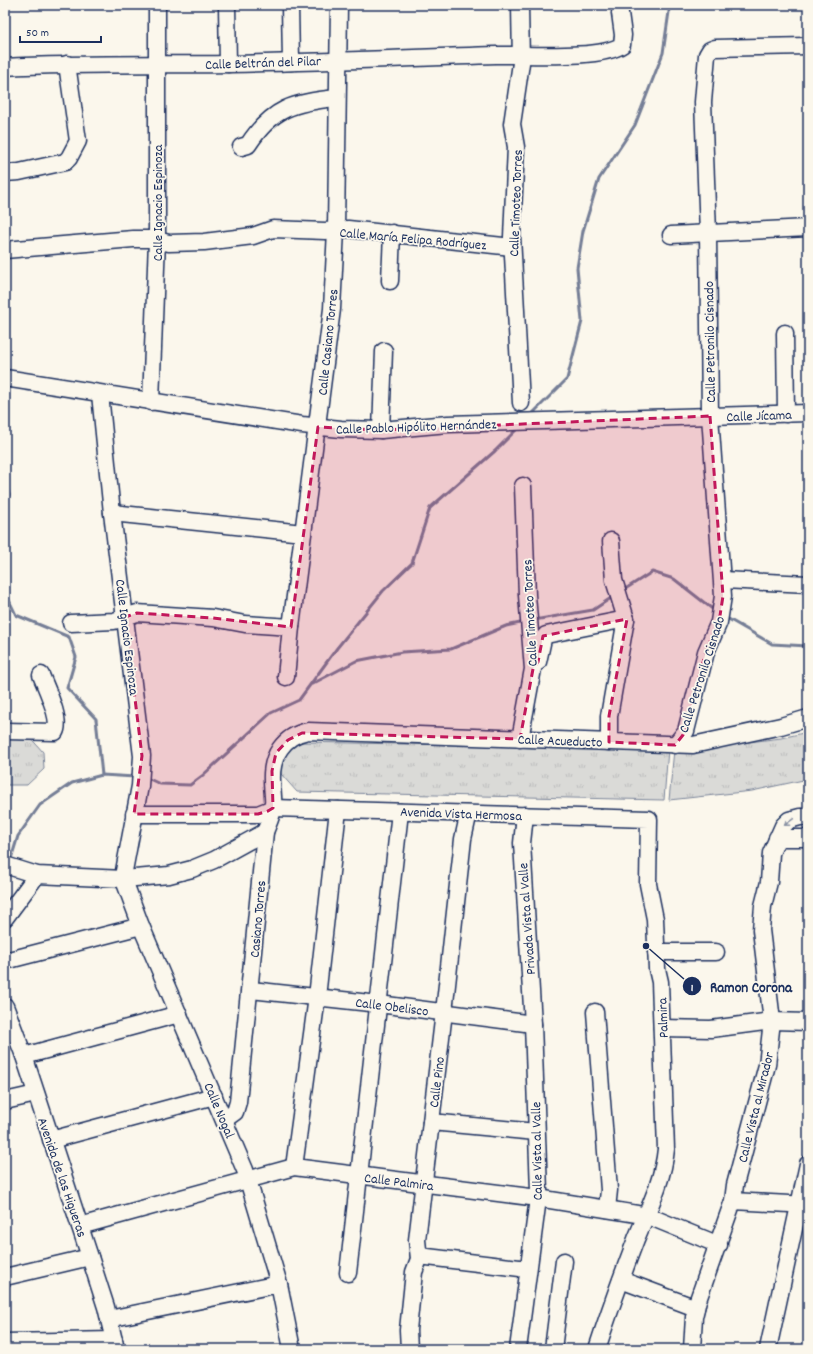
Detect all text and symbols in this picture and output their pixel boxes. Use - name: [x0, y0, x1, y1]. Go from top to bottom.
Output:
- scale bar: [20, 18, 101, 44]
- text: 50 m: [26, 25, 49, 42]
- street label: Calle Beltrán del Pilar: [205, 52, 322, 76]
- street label: Calle Ignacio Espinoza: [149, 144, 169, 261]
- street label: Calle Timoteo Torres: [505, 149, 529, 257]
- street label: Calle María Felipa Rodríguez: [339, 224, 488, 256]
- street label: Calle Petronilo Cisnado: [700, 281, 722, 403]
- street label: Calle Casiano Torres: [313, 288, 345, 396]
- street label: Calle Jícama: [726, 406, 793, 428]
- street label: Calle Pablo Hipólito Hernández: [335, 415, 497, 441]
- street label: Calle Timoteo Torres: [518, 559, 544, 667]
- street label: Calle Ignacio Espinoza: [109, 578, 143, 697]
- street label: Calle Petronilo Cisnado: [675, 614, 731, 736]
- street label: Calle Acueducto: [517, 731, 603, 753]
- street label: Avenida Vista Hermosa: [400, 803, 523, 827]
- one-way arrow: [784, 818, 795, 826]
- street label: Privada Vista al Valle: [514, 862, 542, 976]
- street label: Casiano Torres: [246, 880, 272, 959]
- callout: Ramon Corona: [682, 973, 800, 1000]
- text: Ramon Corona: [710, 978, 793, 1000]
- text: 1: [691, 980, 694, 997]
- street label: Calle Obelisco: [354, 994, 429, 1022]
- street label: Palmira: [653, 997, 675, 1038]
- street label: Calle Vista al Mirador: [734, 1049, 781, 1165]
- street label: Calle Pino: [425, 1056, 451, 1109]
- street label: Calle Nogal: [197, 1080, 239, 1142]
- street label: Calle Vista al Valle: [527, 1101, 549, 1201]
- street label: Avenida de las Higueras: [31, 1115, 91, 1240]
- street label: Calle Palmira: [363, 1169, 435, 1197]

